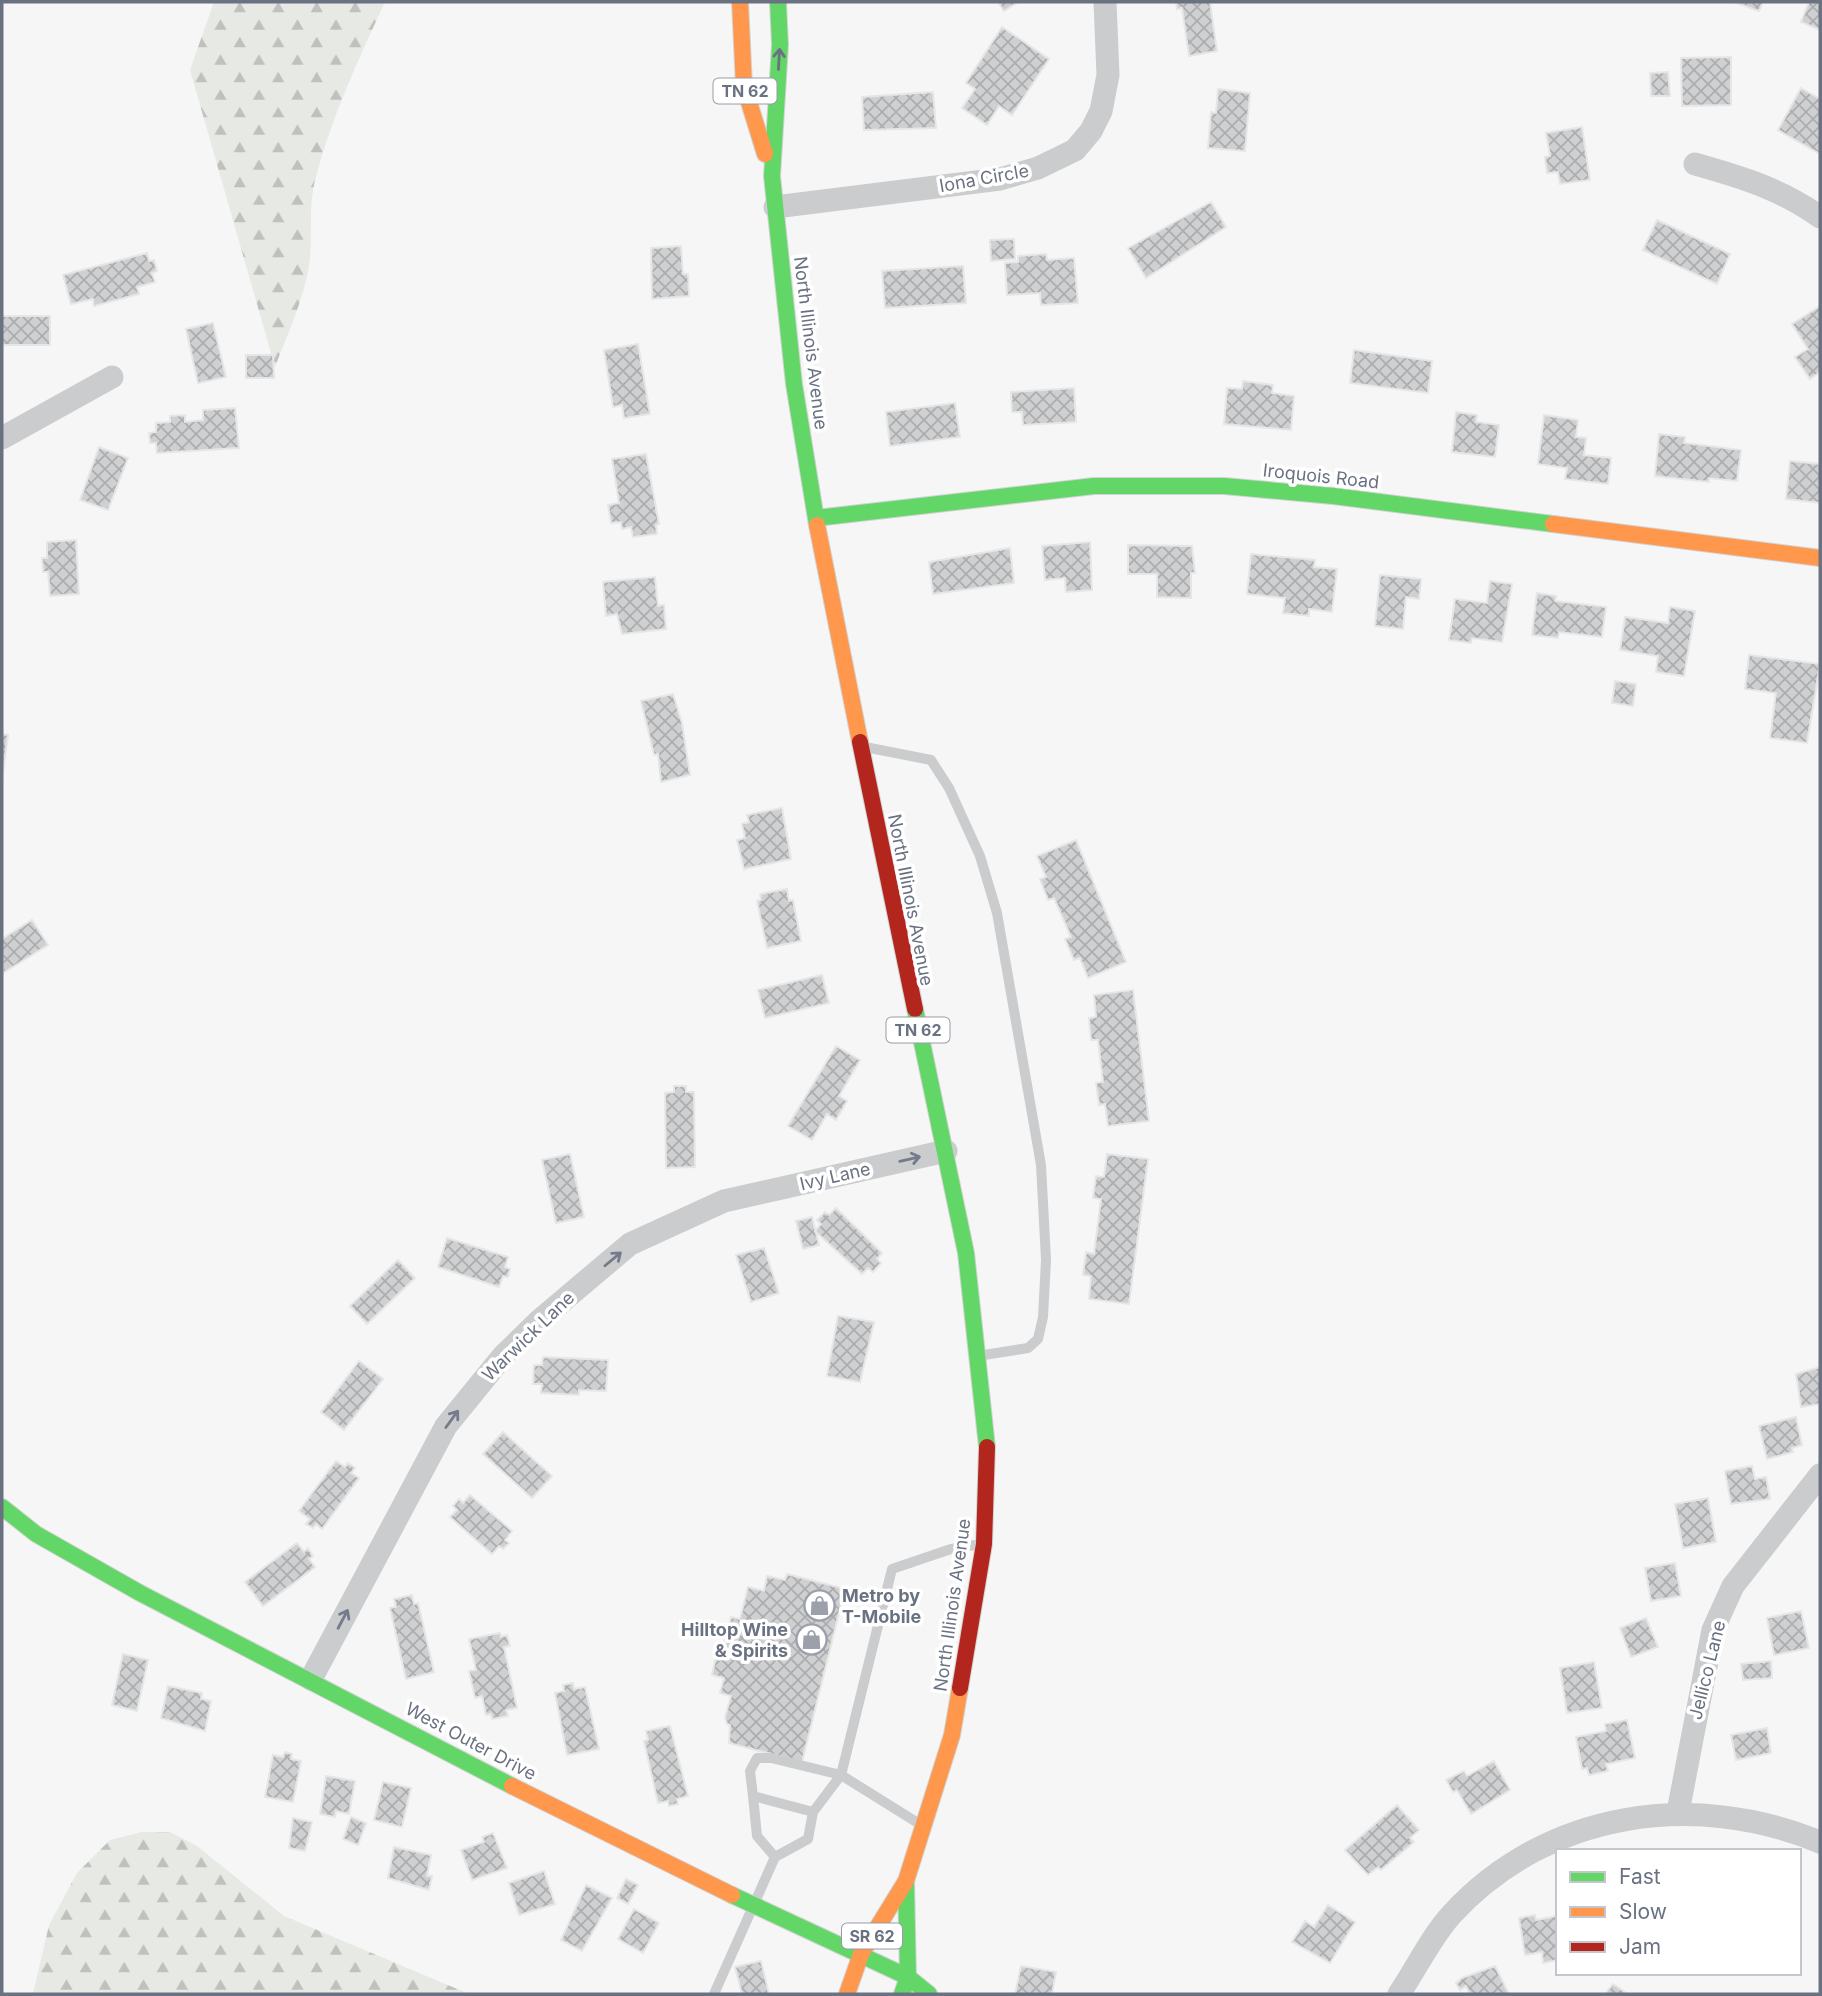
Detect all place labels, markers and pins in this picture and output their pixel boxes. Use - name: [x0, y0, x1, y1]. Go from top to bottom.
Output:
- place label: Metro by T-Mobile: [842, 1585, 921, 1627]
- shop icon: Metro by T-Mobile: [802, 1588, 836, 1622]
- place label: Hilltop Wine & Spirits: [681, 1619, 788, 1661]
- shop icon: Hilltop Wine & Spirits: [794, 1622, 828, 1656]

